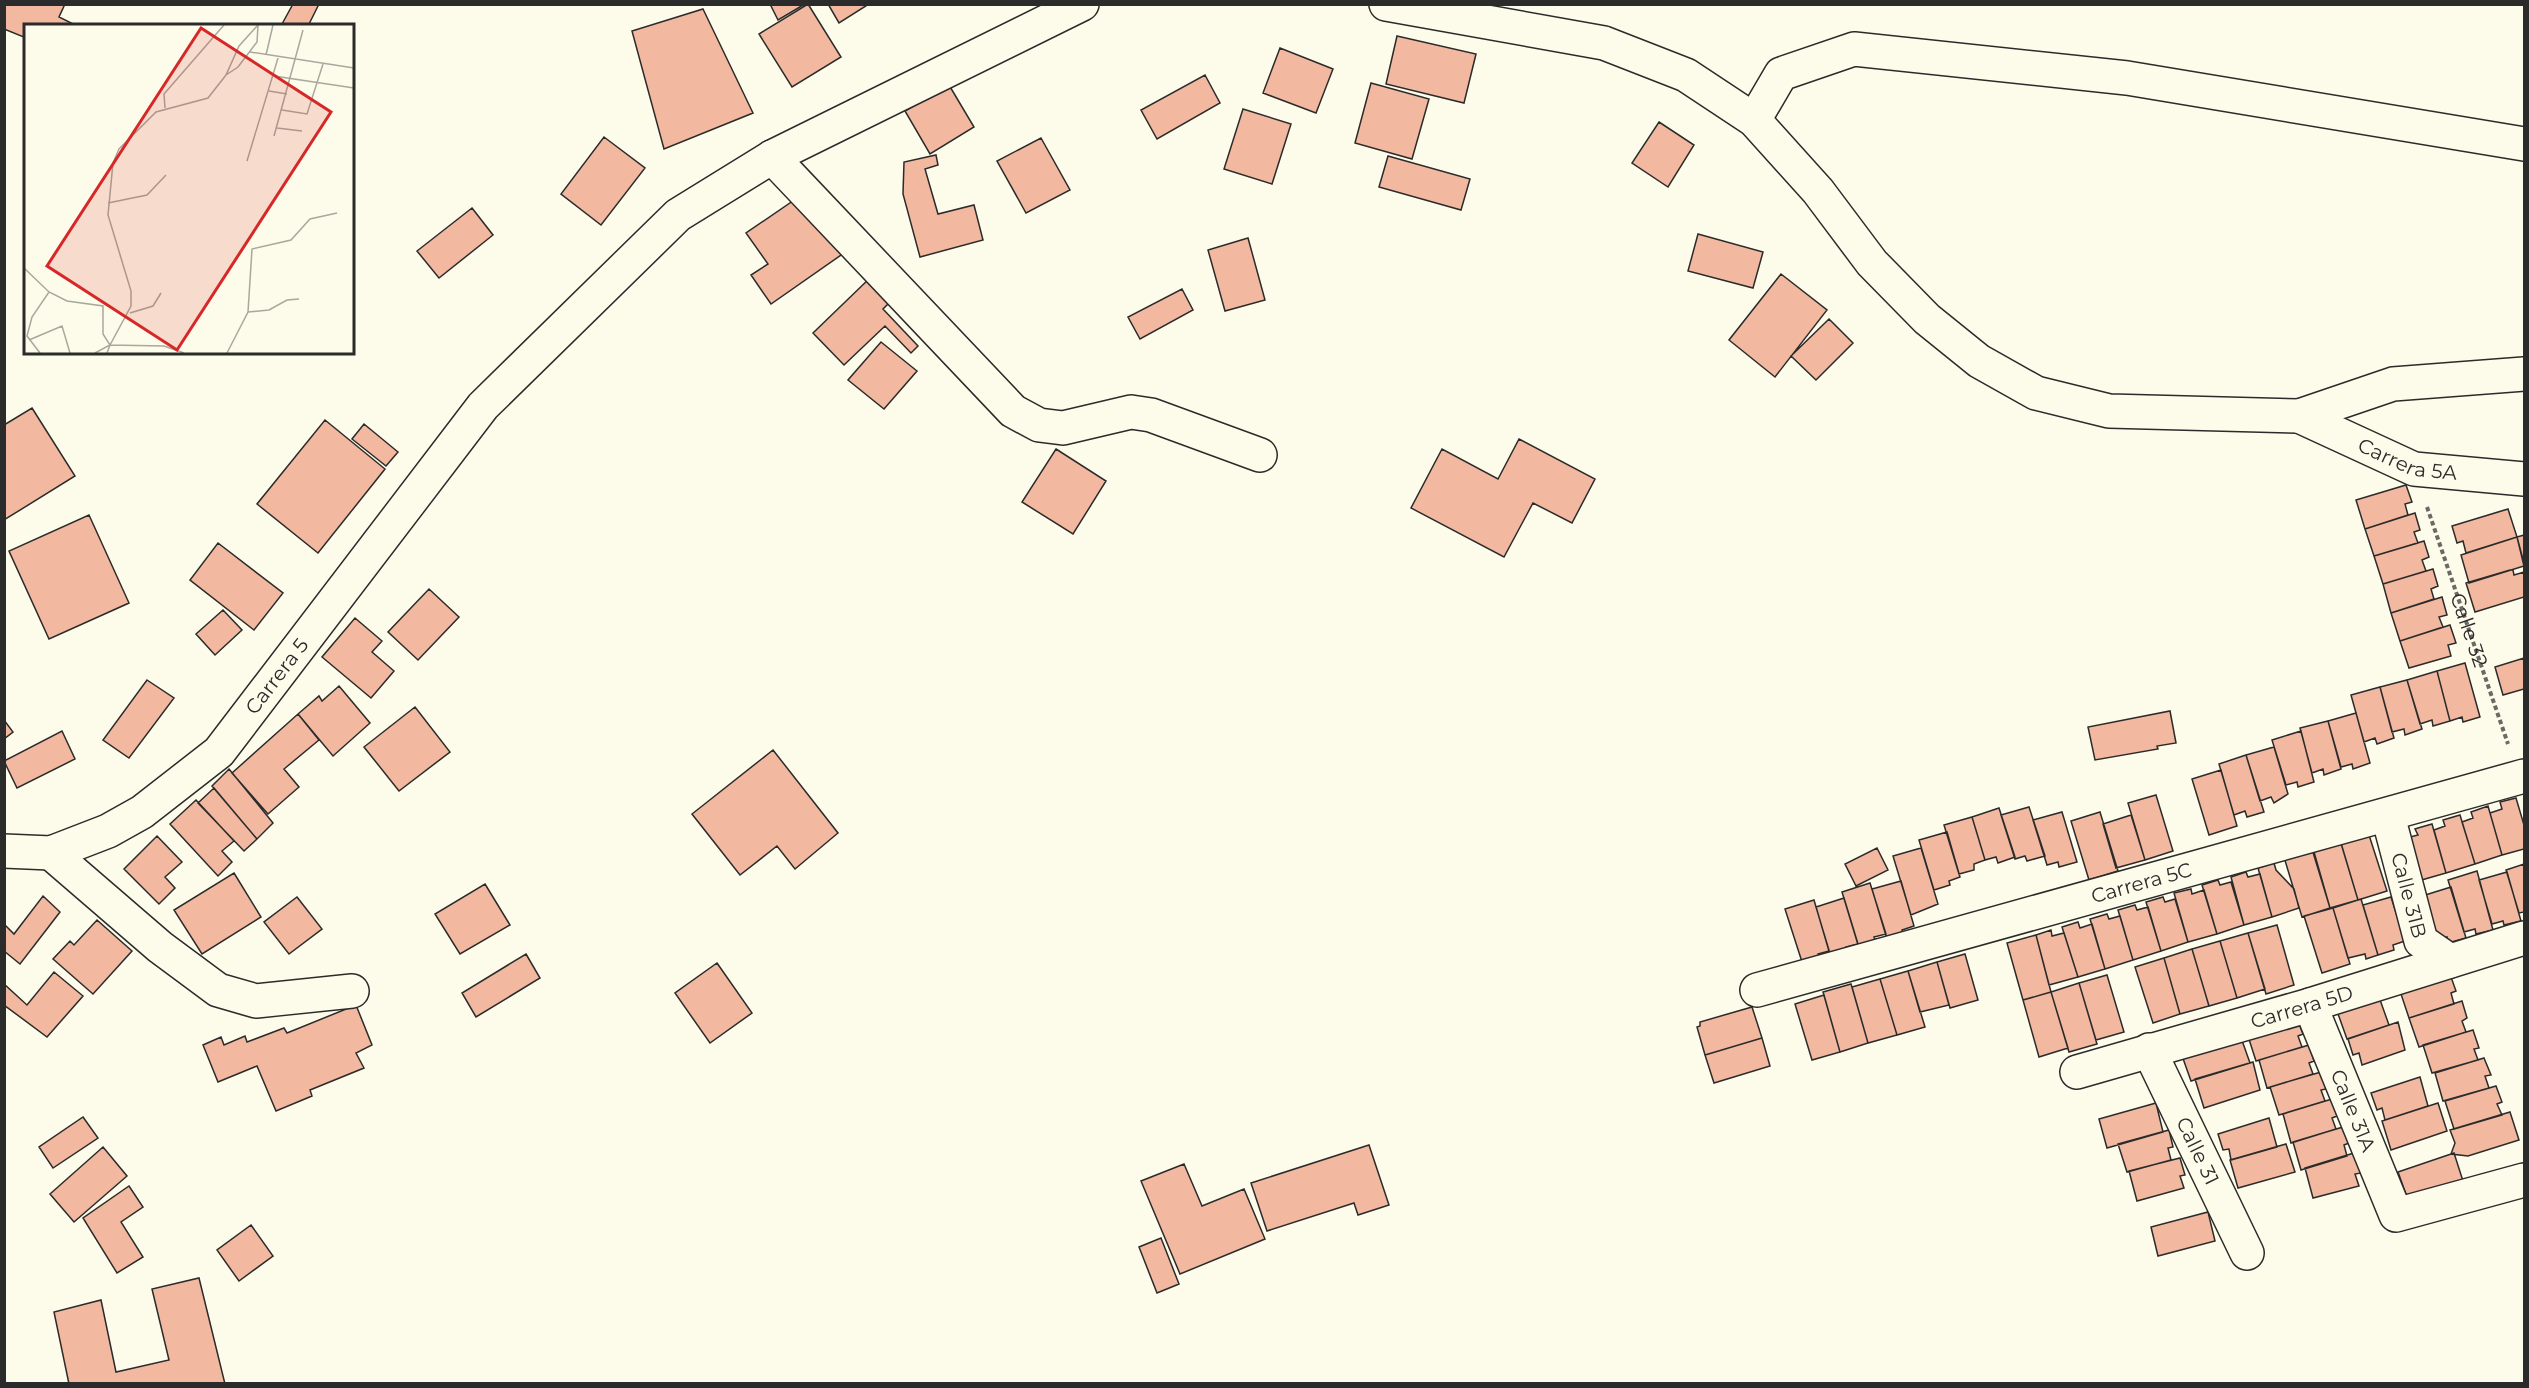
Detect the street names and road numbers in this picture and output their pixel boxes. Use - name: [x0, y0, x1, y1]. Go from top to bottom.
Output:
- street label: Carrera 5A: [2354, 433, 2459, 485]
- street label: Calle 32: [2445, 590, 2493, 670]
- street label: Carrera 5: [240, 634, 313, 719]
- street label: Calle 31B: [2386, 850, 2432, 941]
- street label: Carrera 5C: [2088, 857, 2194, 908]
- street label: Carrera 5D: [2248, 980, 2356, 1033]
- street label: Calle 31A: [2326, 1066, 2381, 1156]
- street label: Calle 31: [2171, 1113, 2224, 1189]

